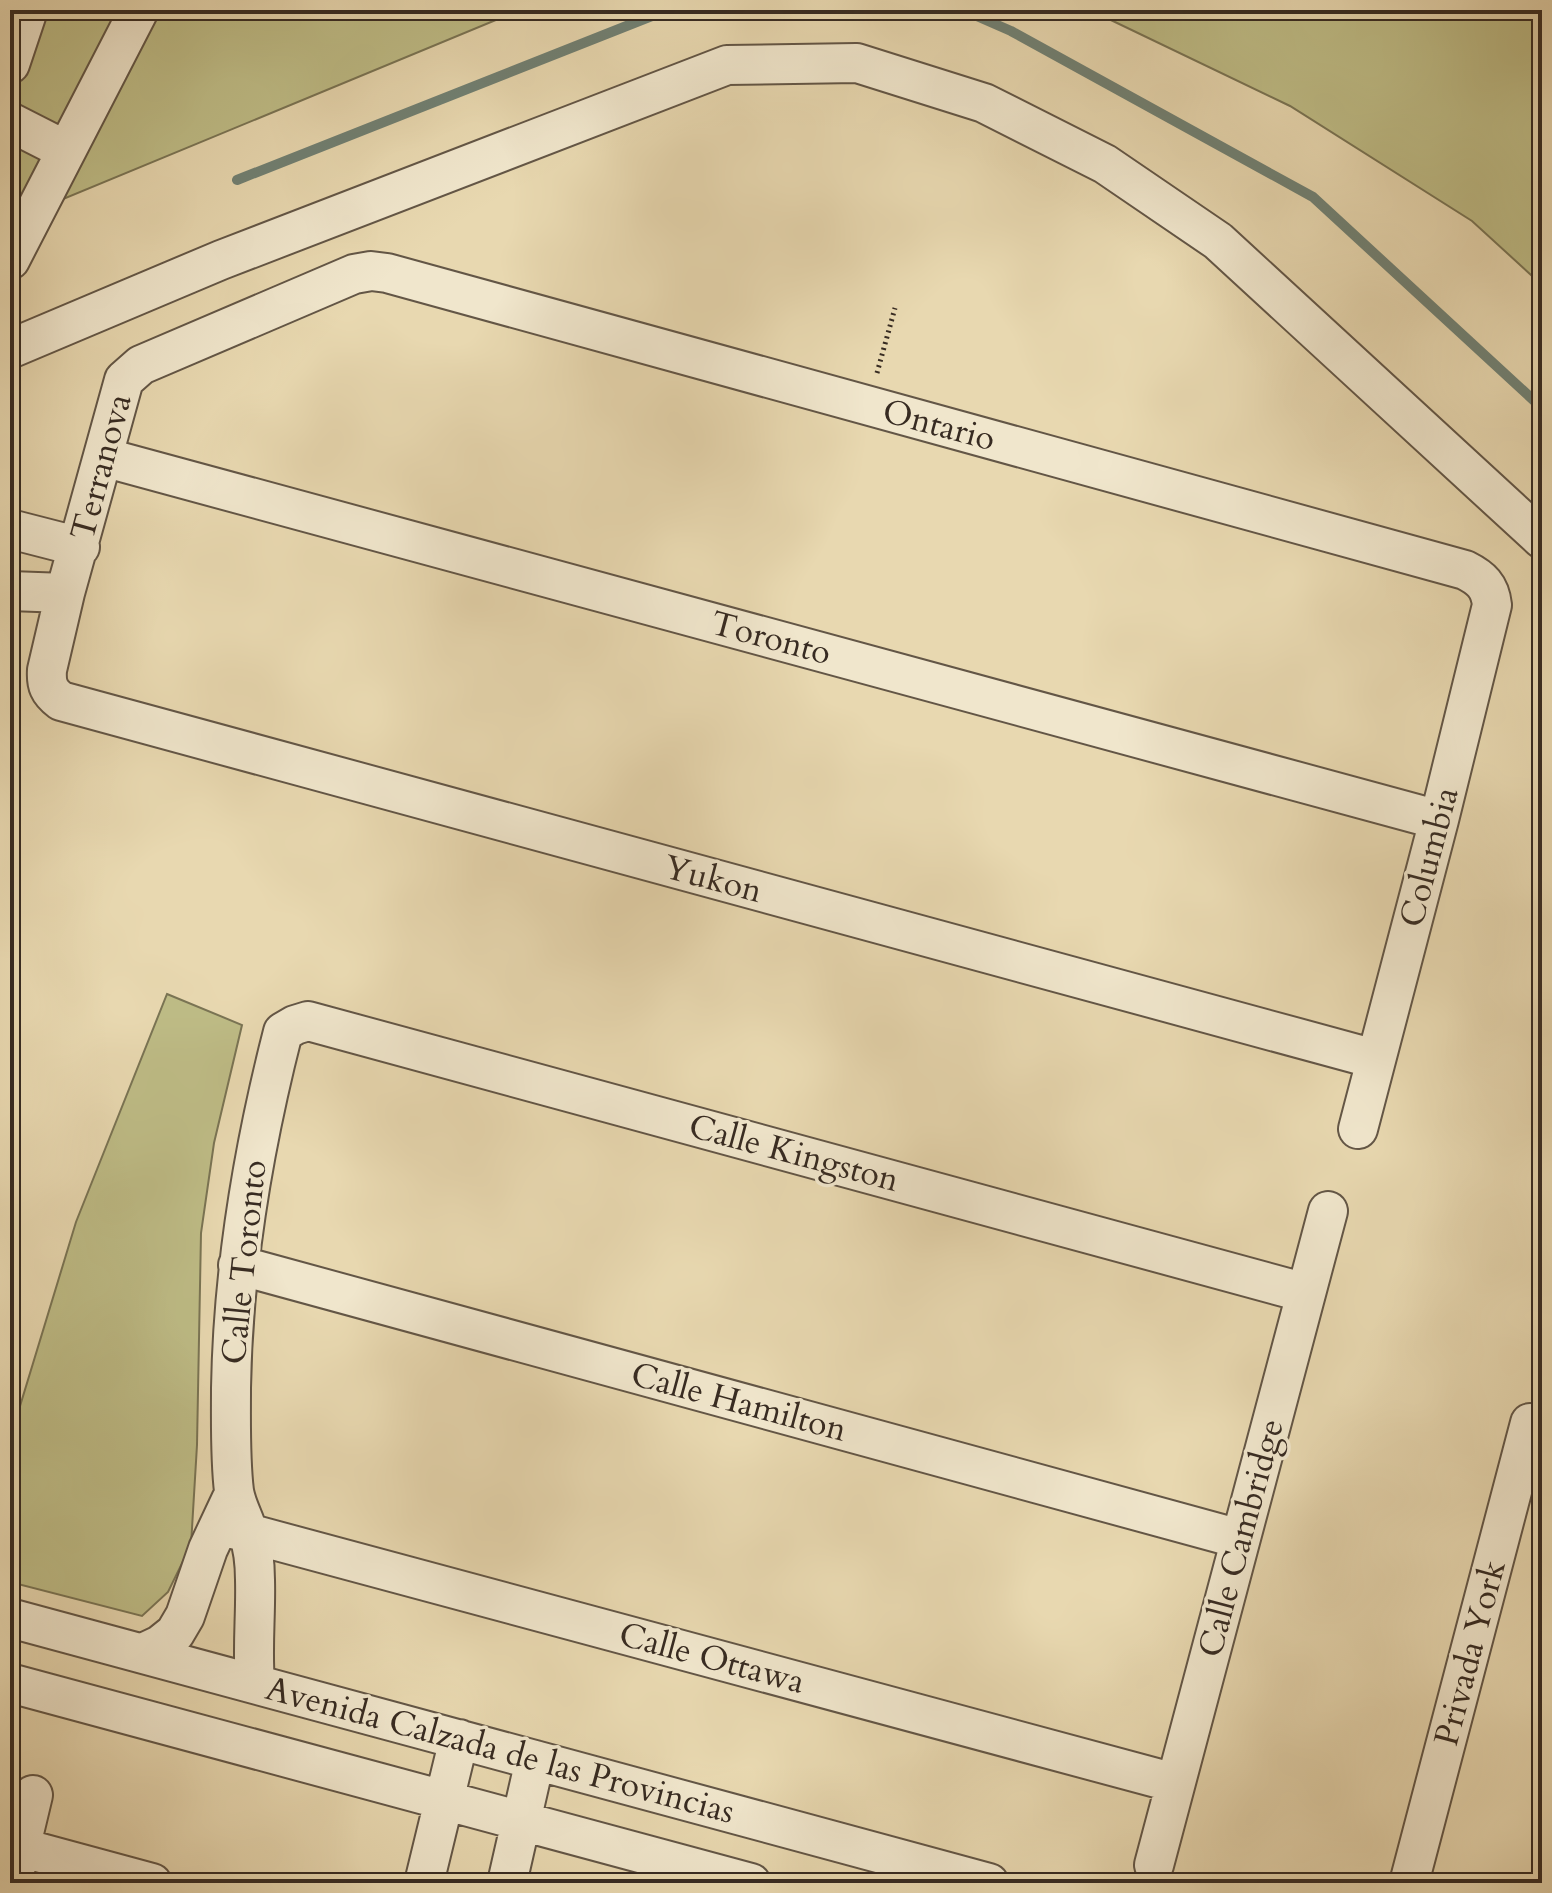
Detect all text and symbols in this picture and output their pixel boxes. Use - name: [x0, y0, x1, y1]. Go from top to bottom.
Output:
- street label: Ontario: [878, 388, 1000, 462]
- street label: Terranova: [59, 389, 143, 545]
- street label: Toronto: [706, 600, 836, 676]
- street label: Columbia: [1388, 782, 1470, 932]
- street label: Yukon: [659, 844, 767, 914]
- street label: Calle Kingston: [684, 1103, 904, 1203]
- street label: Calle Toronto: [210, 1158, 278, 1366]
- street label: Calle Hamilton: [626, 1351, 852, 1453]
- street label: Calle Cambridge: [1187, 1414, 1295, 1662]
- street label: Privada York: [1423, 1554, 1517, 1751]
- street label: Calle Ottawa: [614, 1611, 810, 1705]
- street label: Avenida Calzada de las Provincias: [261, 1665, 739, 1835]

